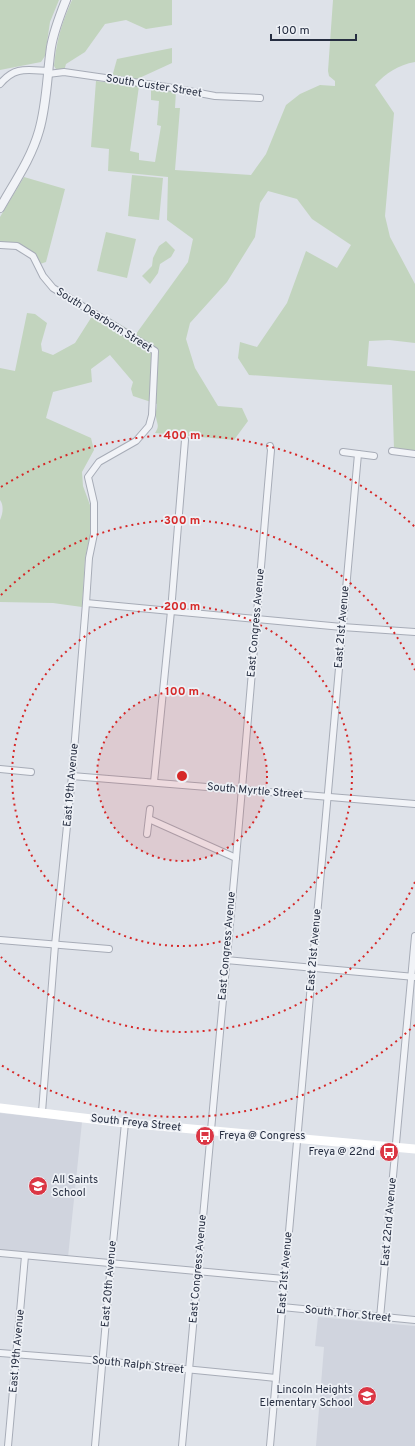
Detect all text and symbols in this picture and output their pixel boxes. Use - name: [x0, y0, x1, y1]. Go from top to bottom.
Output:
- scale bar: [271, 16, 356, 42]
- text: 100 m: [277, 23, 310, 39]
- street label: South Custer Street: [105, 71, 203, 101]
- street label: South Dearborn Street: [53, 285, 155, 355]
- text: 400 m: [163, 428, 201, 444]
- text: 300 m: [164, 513, 200, 529]
- street label: East Congress Avenue: [244, 568, 268, 678]
- street label: East 21st Avenue: [331, 585, 353, 669]
- text: 200 m: [164, 599, 200, 615]
- text: 100 m: [165, 684, 199, 700]
- street label: East 19th Avenue: [60, 743, 82, 827]
- centre of rings: [175, 769, 189, 783]
- street label: South Myrtle Street: [206, 780, 304, 802]
- street label: East Congress Avenue: [215, 891, 239, 1001]
- street label: East 21st Avenue: [303, 908, 325, 992]
- street label: South Freya Street: [90, 1111, 182, 1135]
- bus stop icon: Freya @ Congress: [194, 1125, 216, 1147]
- place label: Freya @ Congress: [219, 1129, 306, 1143]
- bus stop icon: Freya @ 22nd: [378, 1141, 400, 1163]
- place label: Freya @ 22nd: [308, 1145, 375, 1159]
- place label: All Saints School: [52, 1173, 98, 1200]
- school or university icon: All Saints School: [27, 1175, 49, 1197]
- street label: East 22nd Avenue: [378, 1177, 400, 1267]
- street label: East Congress Avenue: [186, 1214, 210, 1324]
- street label: East 21st Avenue: [274, 1231, 296, 1315]
- street label: East 20th Avenue: [98, 1240, 120, 1328]
- street label: South Thor Street: [304, 1302, 392, 1326]
- street label: East 19th Avenue: [6, 1309, 28, 1393]
- street label: South Ralph Street: [91, 1353, 185, 1377]
- place label: Lincoln Heights Elementary School: [260, 1383, 353, 1410]
- school or university icon: Lincoln Heights Elementary School: [356, 1385, 378, 1407]

